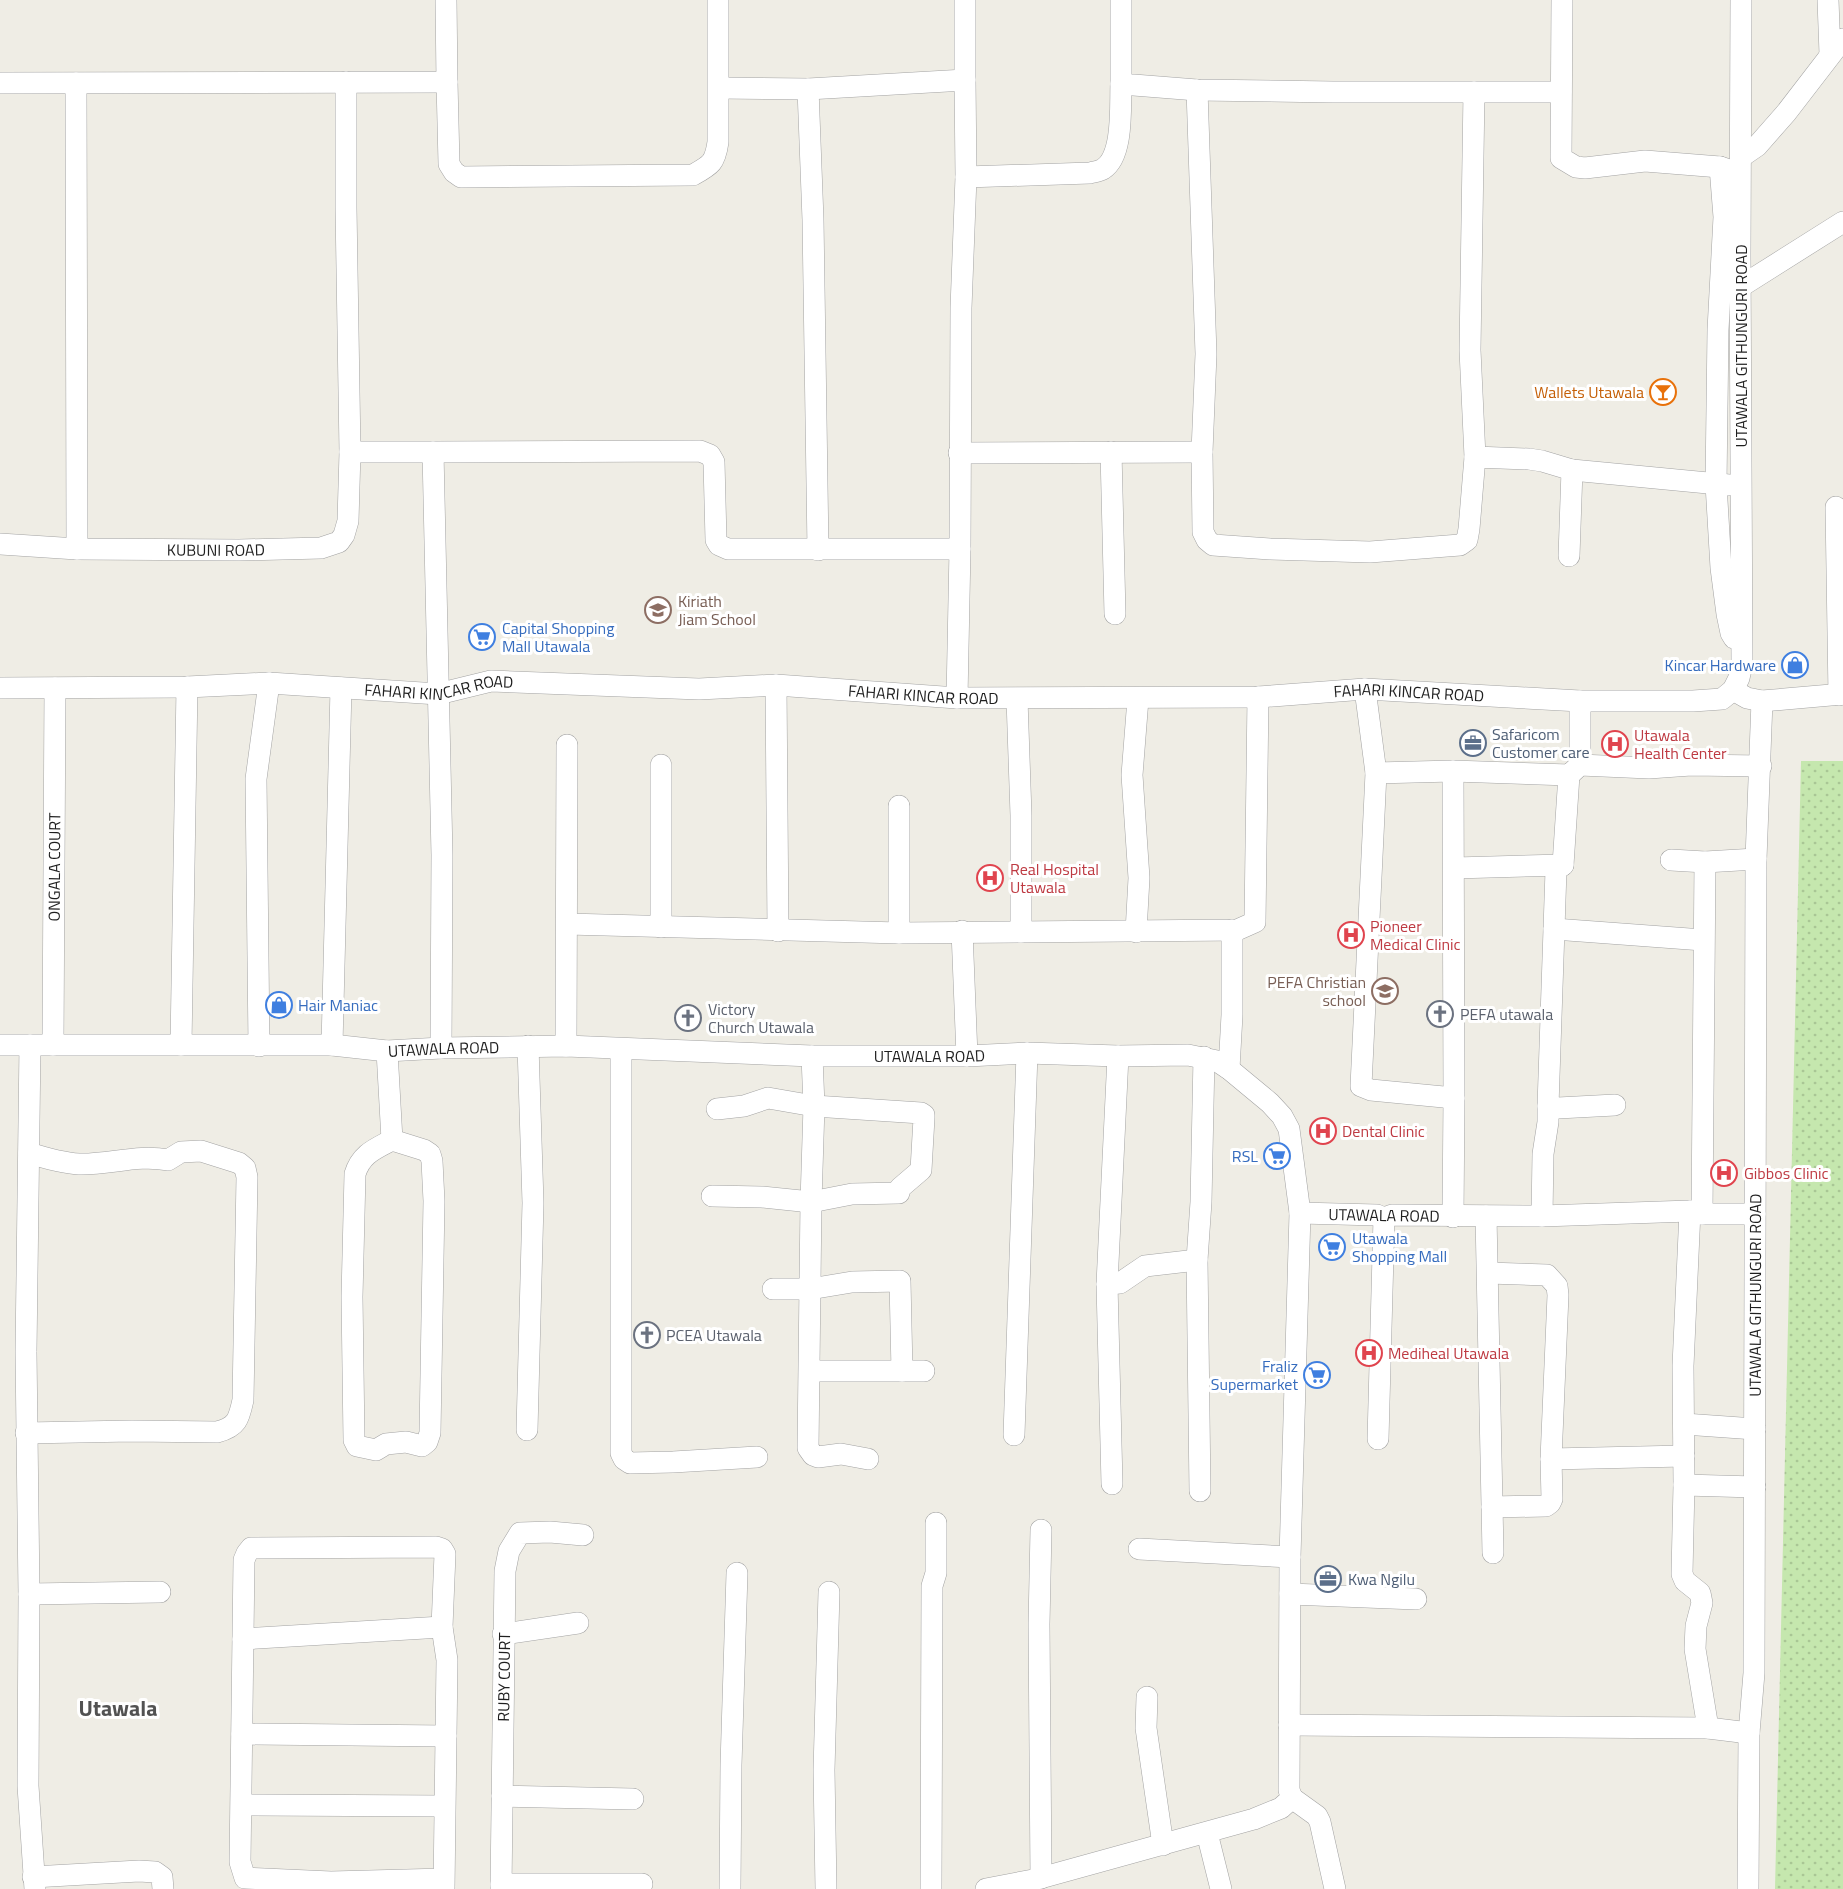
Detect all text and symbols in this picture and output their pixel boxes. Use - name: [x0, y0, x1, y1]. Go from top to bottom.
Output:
- street label: UTAWALA GITHUNGURI ROAD: [1729, 245, 1753, 447]
- bar icon: Wallets Utawala: [1648, 377, 1678, 407]
- place label: Wallets Utawala: [1534, 380, 1644, 404]
- street label: KUBUNI ROAD: [167, 537, 265, 562]
- place label: Kiriath Jiam School: [678, 589, 756, 631]
- school or university icon: Kiriath Jiam School: [643, 595, 673, 625]
- place label: Capital Shopping Mall Utawala: [502, 616, 614, 658]
- supermarket icon: Capital Shopping Mall Utawala: [467, 622, 497, 652]
- shop icon: Kincar Hardware: [1780, 650, 1810, 680]
- place label: Kincar Hardware: [1665, 653, 1776, 677]
- street label: FAHARI KINCAR ROAD: [364, 669, 514, 706]
- street label: FAHARI KINCAR ROAD: [1333, 677, 1485, 708]
- street label: FAHARI KINCAR ROAD: [847, 678, 999, 710]
- place label: Safaricom Customer care: [1492, 722, 1590, 764]
- place label: Utawala Health Center: [1634, 723, 1727, 765]
- office icon: Safaricom Customer care: [1458, 728, 1488, 758]
- hospital icon: Utawala Health Center: [1600, 729, 1630, 759]
- street label: ONGALA COURT: [42, 812, 66, 922]
- place label: Real Hospital Utawala: [1010, 857, 1099, 899]
- hospital icon: Real Hospital Utawala: [975, 863, 1005, 893]
- place label: Pioneer Medical Clinic: [1370, 914, 1461, 956]
- hospital icon: Pioneer Medical Clinic: [1336, 920, 1366, 950]
- place label: PEFA Christian school: [1267, 970, 1366, 1012]
- school or university icon: PEFA Christian school: [1370, 976, 1400, 1006]
- shop icon: Hair Maniac: [264, 990, 294, 1020]
- place label: Hair Maniac: [298, 993, 378, 1017]
- place label: Victory Church Utawala: [708, 997, 814, 1039]
- church icon: PEFA utawala: [1425, 999, 1455, 1029]
- place label: PEFA utawala: [1460, 1002, 1553, 1026]
- church icon: Victory Church Utawala: [673, 1003, 703, 1033]
- street label: UTAWALA ROAD: [387, 1035, 499, 1063]
- street label: UTAWALA ROAD: [874, 1043, 986, 1068]
- hospital icon: Dental Clinic: [1308, 1116, 1338, 1146]
- place label: Dental Clinic: [1342, 1119, 1425, 1143]
- supermarket icon: RSL: [1262, 1141, 1292, 1171]
- place label: RSL: [1232, 1144, 1258, 1168]
- hospital icon: Gibbos Clinic: [1709, 1158, 1739, 1188]
- place label: Gibbos Clinic: [1744, 1161, 1829, 1185]
- street label: UTAWALA GITHUNGURI ROAD: [1743, 1194, 1767, 1397]
- street label: UTAWALA ROAD: [1328, 1202, 1440, 1228]
- place label: Utawala Shopping Mall: [1352, 1226, 1447, 1268]
- supermarket icon: Utawala Shopping Mall: [1317, 1232, 1347, 1262]
- church icon: PCEA Utawala: [632, 1320, 662, 1350]
- place label: PCEA Utawala: [666, 1323, 762, 1347]
- hospital icon: Mediheal Utawala: [1354, 1338, 1384, 1368]
- place label: Mediheal Utawala: [1388, 1341, 1509, 1365]
- place label: Fraliz Supermarket: [1211, 1354, 1298, 1396]
- supermarket icon: Fraliz Supermarket: [1302, 1360, 1332, 1390]
- office icon: Kwa Ngilu: [1313, 1564, 1343, 1594]
- place label: Kwa Ngilu: [1348, 1567, 1415, 1591]
- street label: RUBY COURT: [491, 1632, 516, 1722]
- district label: Utawala: [79, 1691, 157, 1725]

